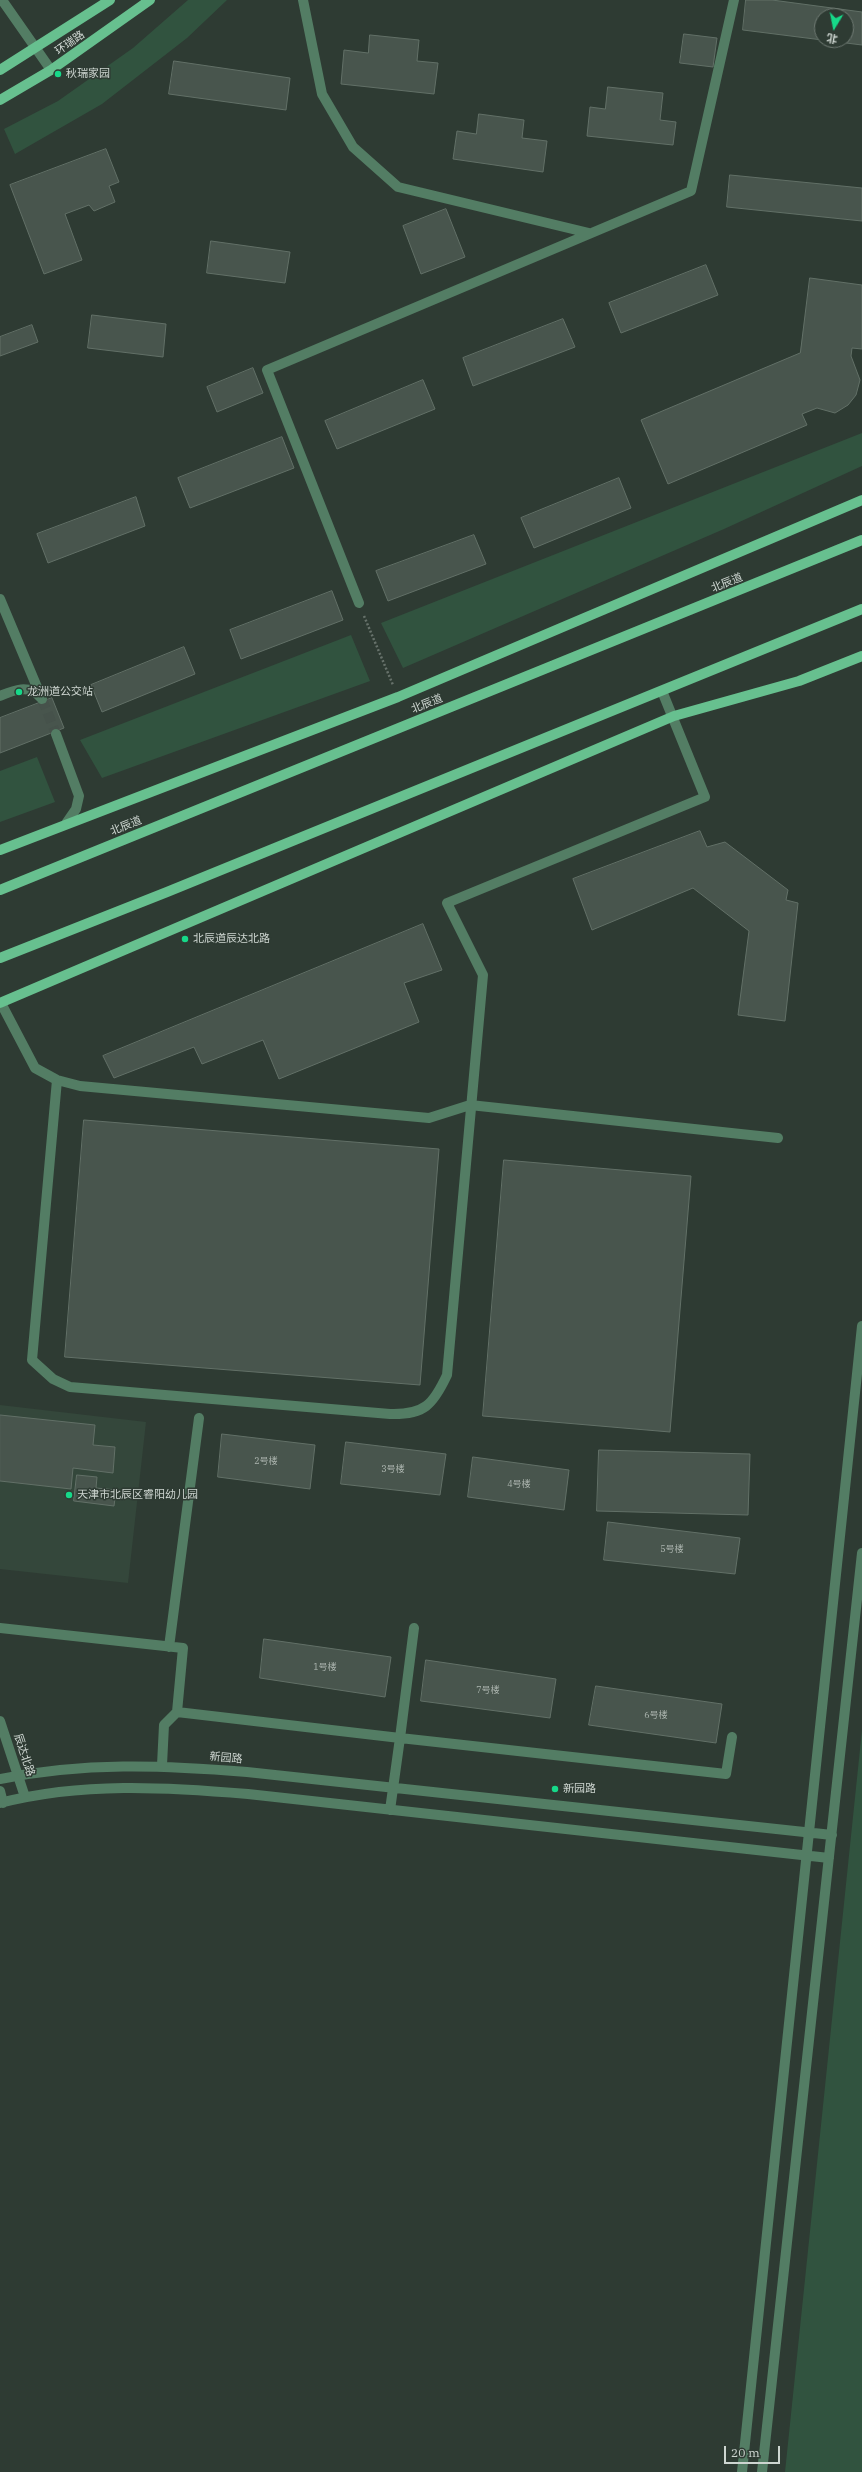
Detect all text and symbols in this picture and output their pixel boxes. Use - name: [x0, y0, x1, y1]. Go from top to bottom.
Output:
- north arrow: [814, 8, 854, 48]
- street label: 环瑞路: [53, 28, 87, 58]
- text: 北: [825, 31, 839, 47]
- place label: 秋瑞家园: [66, 67, 110, 81]
- marker: 秋瑞家园: [53, 69, 63, 79]
- street label: 北辰道: [709, 571, 745, 595]
- place label: 龙洲道公交站: [27, 685, 93, 699]
- marker: 龙洲道公交站: [14, 687, 24, 697]
- street label: 北辰道: [409, 692, 445, 716]
- street label: 北辰道: [108, 814, 144, 838]
- place label: 北辰道辰达北路: [193, 932, 270, 946]
- marker: 北辰道辰达北路: [180, 934, 190, 944]
- house number: 2号楼: [254, 1456, 278, 1466]
- house number: 3号楼: [381, 1464, 405, 1474]
- house number: 4号楼: [507, 1479, 531, 1489]
- place label: 天津市北辰区睿阳幼儿园: [77, 1488, 198, 1502]
- marker: 天津市北辰区睿阳幼儿园: [64, 1490, 74, 1500]
- house number: 5号楼: [660, 1544, 684, 1554]
- house number: 1号楼: [313, 1662, 337, 1672]
- house number: 7号楼: [476, 1685, 500, 1695]
- house number: 6号楼: [644, 1710, 668, 1720]
- street label: 辰达北路: [11, 1732, 37, 1778]
- street label: 新园路: [209, 1750, 243, 1766]
- place label: 新园路: [563, 1782, 596, 1796]
- marker: 新园路: [550, 1784, 560, 1794]
- scale bar: [726, 2438, 782, 2464]
- text: 20 m: [731, 2445, 760, 2460]

